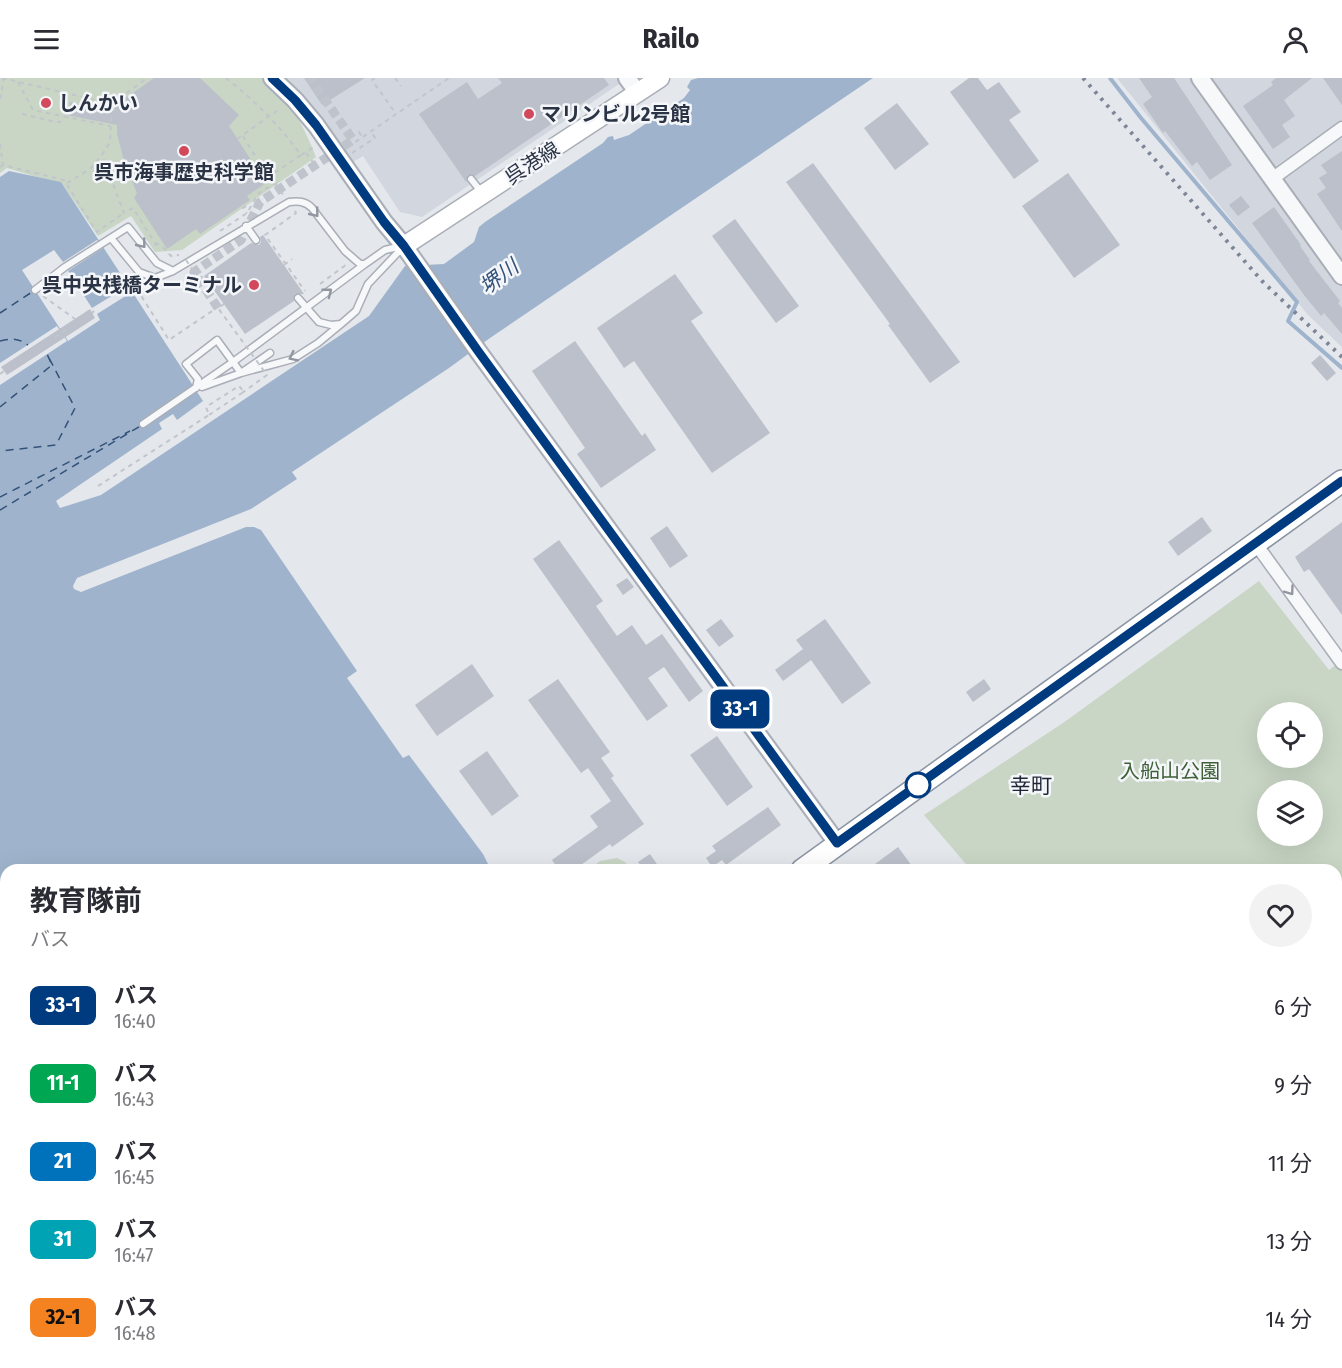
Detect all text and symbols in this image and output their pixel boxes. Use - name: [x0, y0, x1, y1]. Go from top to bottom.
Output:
- icon: menu: [30, 23, 63, 56]
- text: Railo: [643, 23, 699, 55]
- icon: person: [1279, 23, 1312, 56]
- place label: しんかい: [58, 91, 138, 115]
- marker: しんかい: [39, 96, 53, 110]
- place label: マリンビル2号館: [541, 102, 690, 126]
- marker: マリンビル2号館: [522, 107, 536, 121]
- street label: 呉港線: [500, 137, 564, 189]
- marker: 呉市海事歴史科学館: [177, 144, 191, 158]
- place label: 呉市海事歴史科学館: [94, 160, 274, 184]
- one-way arrow: [308, 206, 319, 217]
- one-way arrow: [135, 237, 146, 248]
- water label: 堺川: [474, 253, 525, 300]
- place label: 呉中央桟橋ターミナル: [42, 273, 242, 297]
- marker: 呉中央桟橋ターミナル: [247, 278, 261, 292]
- one-way arrow: [321, 289, 332, 300]
- one-way arrow: [289, 350, 300, 362]
- one-way arrow: [1283, 585, 1294, 596]
- line badge: 33-1: [698, 690, 782, 728]
- text: 33-1: [722, 696, 758, 722]
- map controls: [1257, 702, 1323, 846]
- button: locate: [1257, 702, 1323, 768]
- park label: 入船山公園: [1120, 759, 1220, 783]
- unlabelled marker: [905, 772, 931, 798]
- district label: 幸町: [1010, 773, 1052, 799]
- button: layers: [1257, 780, 1323, 846]
- text: 教育隊前: [30, 884, 142, 917]
- button: heart: [1249, 884, 1312, 947]
- text: バス: [30, 927, 70, 951]
- text: バス: [114, 982, 158, 1009]
- text: 33-1: [45, 992, 81, 1018]
- text: 6 分: [1274, 994, 1312, 1021]
- text: 16:40: [114, 1009, 156, 1033]
- text: バス: [114, 1060, 158, 1087]
- text: 11-1: [47, 1070, 79, 1096]
- text: 9 分: [1274, 1072, 1312, 1099]
- text: 16:43: [114, 1087, 154, 1111]
- text: バス: [114, 1138, 158, 1165]
- text: 21: [54, 1148, 72, 1174]
- text: 11 分: [1268, 1150, 1312, 1177]
- text: 16:45: [114, 1165, 155, 1189]
- text: バス: [114, 1216, 158, 1243]
- text: 31: [54, 1226, 72, 1252]
- text: 13 分: [1266, 1228, 1312, 1255]
- text: 16:47: [114, 1243, 153, 1267]
- text: バス: [114, 1294, 158, 1321]
- text: 32-1: [46, 1304, 80, 1330]
- text: 14 分: [1266, 1306, 1312, 1333]
- text: 16:48: [114, 1321, 156, 1345]

